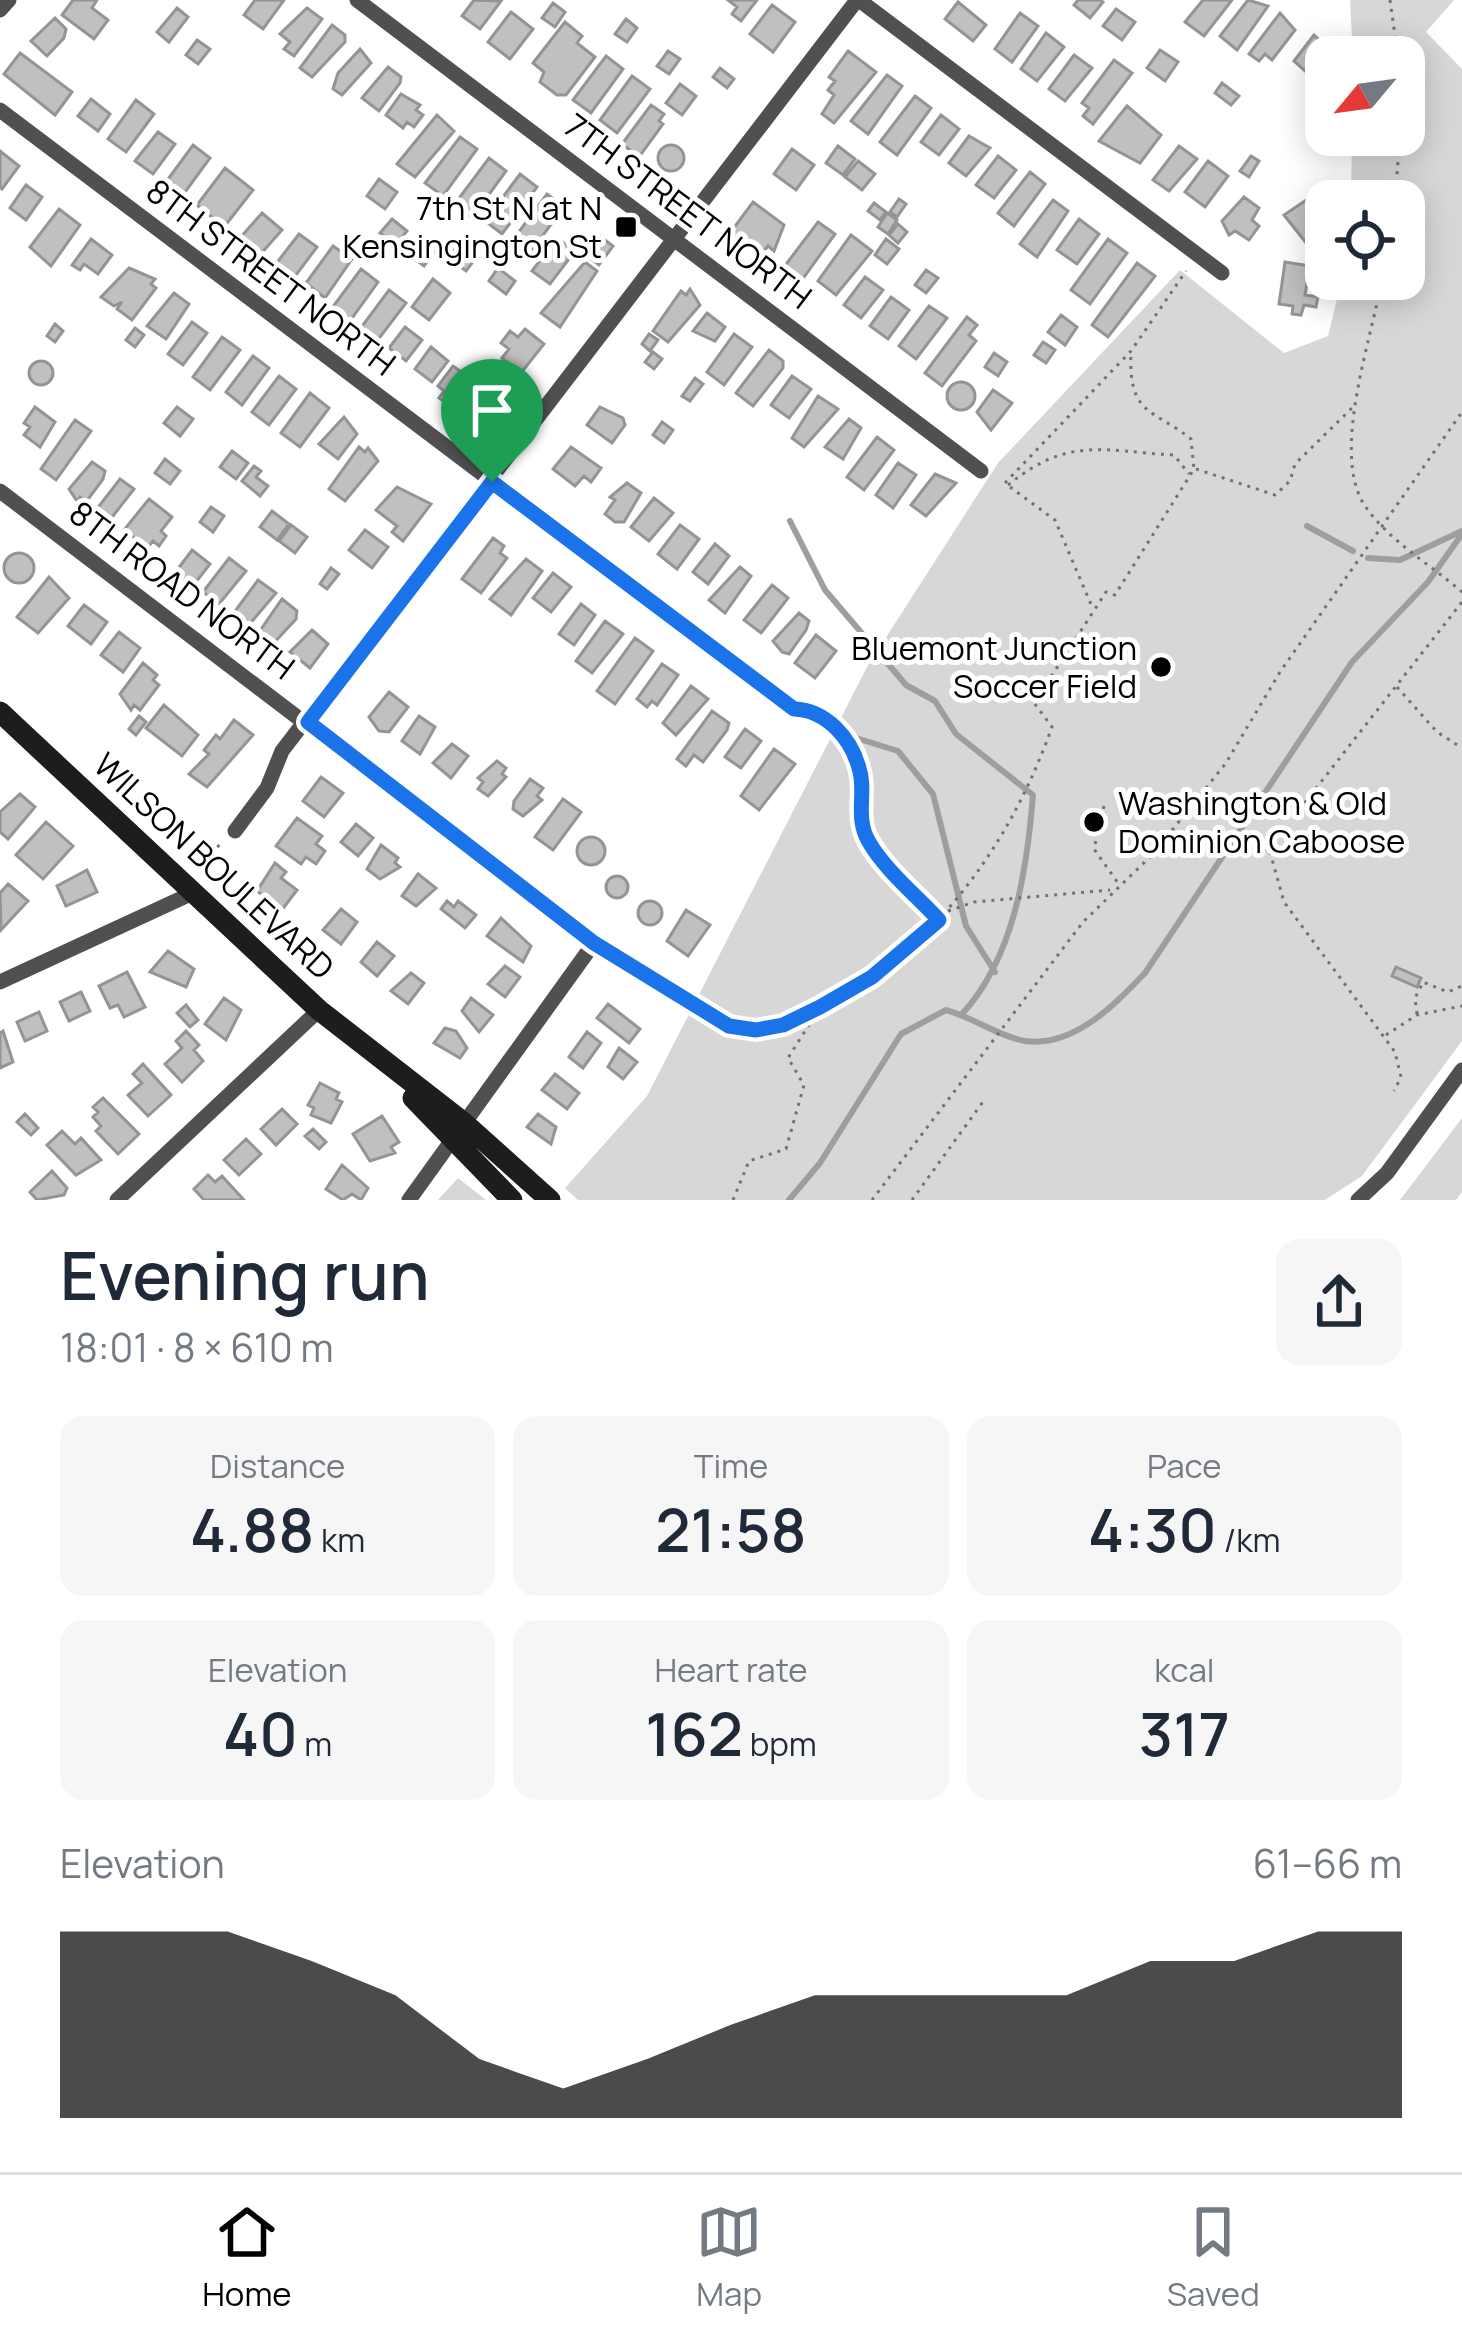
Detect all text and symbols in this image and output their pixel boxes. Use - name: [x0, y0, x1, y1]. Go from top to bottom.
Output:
- north arrow: [1305, 36, 1425, 156]
- map controls: [1305, 36, 1425, 300]
- street label: 7TH STREET NORTH: [555, 103, 821, 318]
- street label: 8TH STREET NORTH: [137, 168, 405, 385]
- button: locate: [1305, 180, 1425, 300]
- place label: 7th St N at N Kensingington St: [342, 185, 602, 268]
- marker: 7th St N at N Kensingington St: [613, 214, 639, 240]
- pin: [441, 359, 543, 482]
- icon: arrive: [459, 377, 525, 443]
- street label: 8TH ROAD NORTH: [60, 490, 304, 689]
- place label: Bluemont Junction Soccer Field: [851, 625, 1137, 708]
- marker: Bluemont Junction Soccer Field: [1148, 654, 1174, 680]
- street label: WILSON BOULEVARD: [84, 742, 344, 989]
- place label: Washington & Old Dominion Caboose: [1118, 780, 1405, 863]
- marker: Washington & Old Dominion Caboose: [1081, 809, 1107, 835]
- text: Evening run: [60, 1230, 430, 1320]
- button: share: [1276, 1239, 1402, 1365]
- text: 18:01 · 8 × 610 m: [60, 1320, 334, 1374]
- text: Distance: [210, 1443, 345, 1488]
- text: Time: [694, 1443, 768, 1488]
- text: Pace: [1147, 1443, 1222, 1488]
- text: 4.88: [190, 1488, 314, 1570]
- text: 21:58: [655, 1488, 807, 1570]
- text: 4:30: [1088, 1488, 1217, 1570]
- text: km: [314, 1517, 365, 1562]
- text: /km: [1217, 1517, 1281, 1562]
- text: Elevation: [208, 1647, 347, 1692]
- text: Heart rate: [654, 1647, 808, 1692]
- text: kcal: [1154, 1647, 1214, 1692]
- text: 40: [223, 1692, 298, 1774]
- text: 162: [645, 1692, 743, 1774]
- text: 317: [1139, 1692, 1230, 1774]
- text: m: [298, 1721, 332, 1766]
- text: bpm: [743, 1721, 817, 1766]
- text: Elevation: [60, 1836, 225, 1890]
- text: 61–66 m: [1253, 1836, 1402, 1890]
- tab: Home: [202, 2199, 292, 2316]
- tab: Map: [696, 2199, 762, 2316]
- tab: Saved: [1167, 2199, 1260, 2316]

